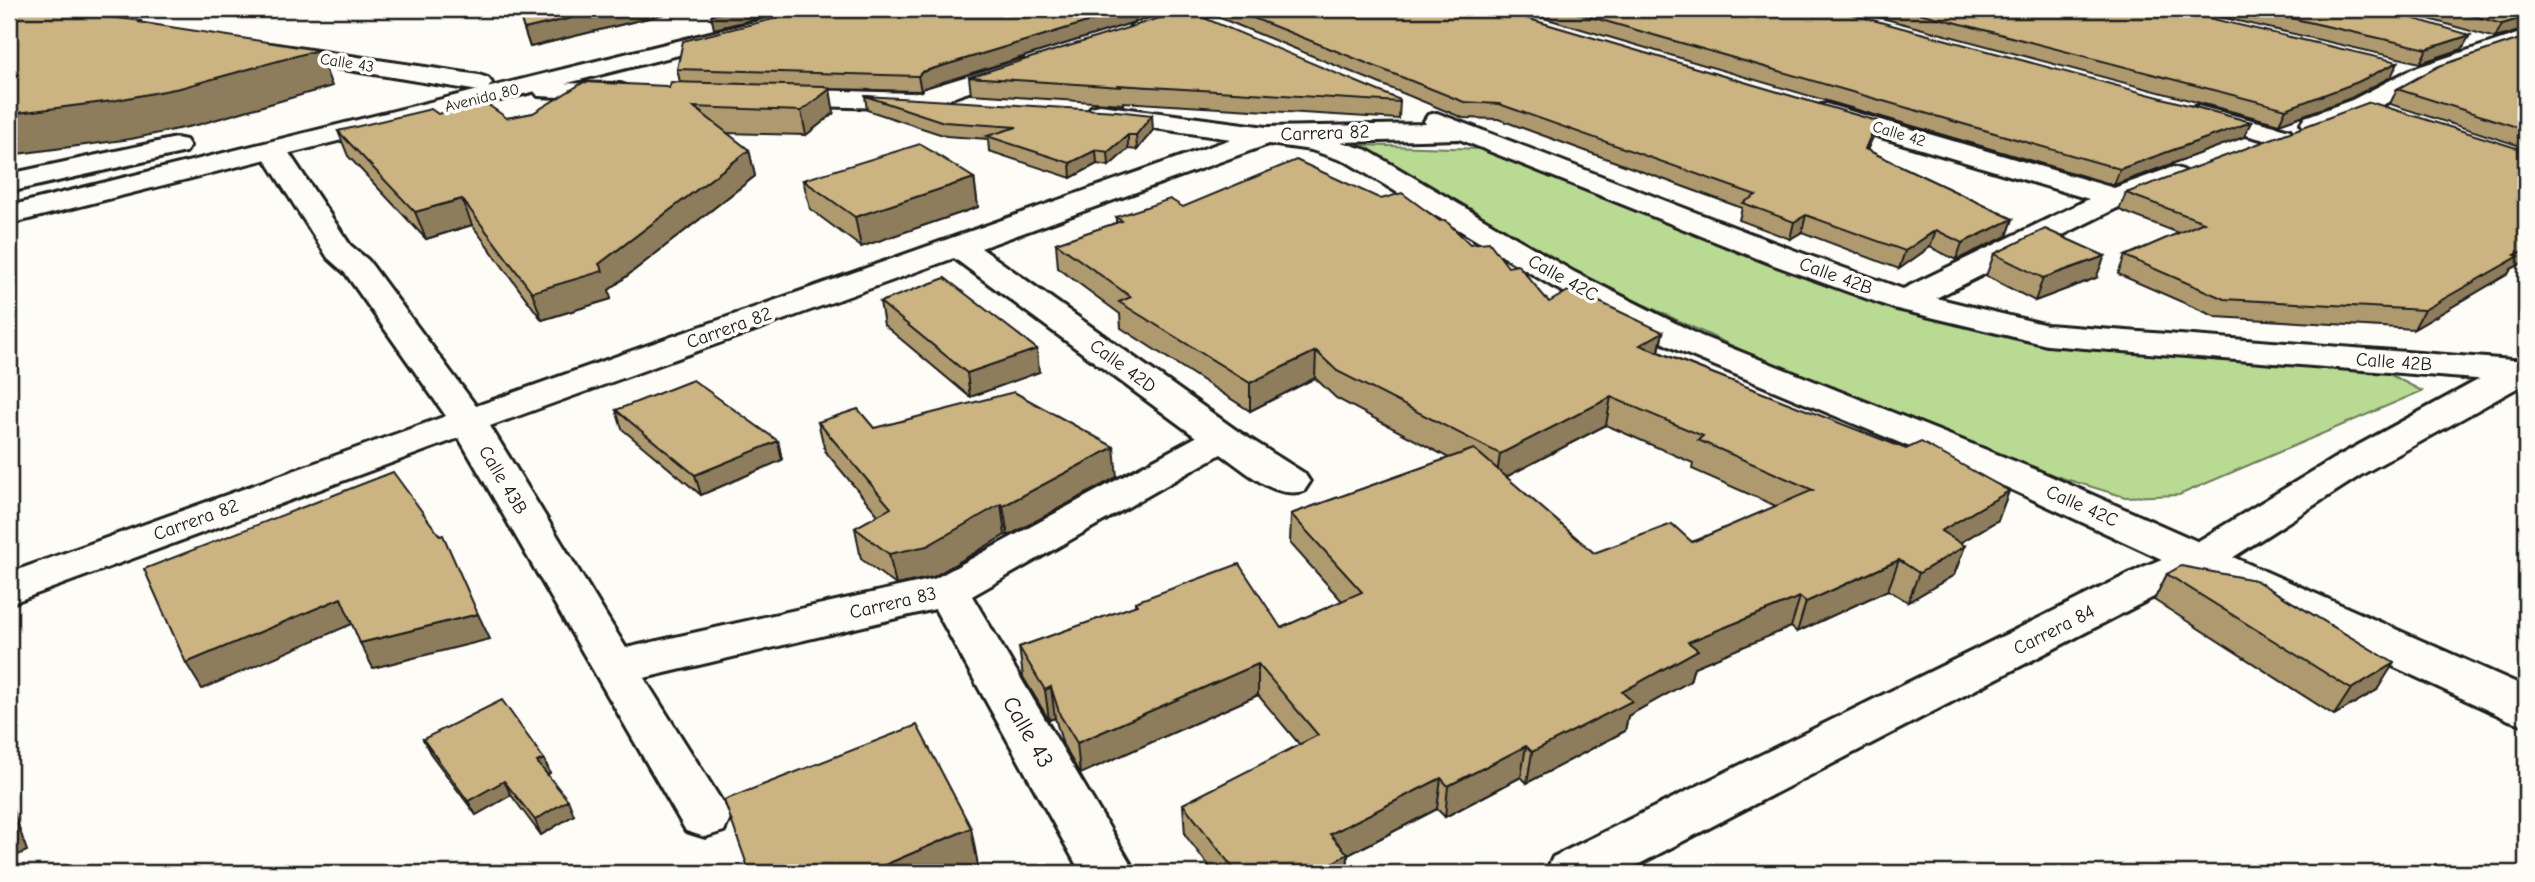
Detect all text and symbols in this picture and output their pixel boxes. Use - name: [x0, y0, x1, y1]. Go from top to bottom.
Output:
- street label: Calle 43: [319, 50, 375, 76]
- street label: Avenida 80: [443, 80, 521, 116]
- street label: Calle 42: [1870, 117, 1928, 151]
- street label: Carrera 82: [1280, 120, 1370, 146]
- street label: Calle 42C: [1524, 250, 1602, 306]
- street label: Calle 42B: [1796, 253, 1876, 299]
- street label: Carrera 82: [684, 302, 774, 354]
- street label: Calle 42D: [1085, 335, 1161, 397]
- street label: Calle 42B: [2355, 348, 2433, 376]
- street label: Calle 43B: [474, 442, 532, 518]
- street label: Calle 42C: [2043, 480, 2122, 532]
- street label: Carrera 82: [151, 494, 241, 546]
- street label: Carrera 83: [847, 582, 939, 624]
- street label: Carrera 84: [2010, 600, 2098, 660]
- street label: Calle 43: [997, 691, 1059, 773]

